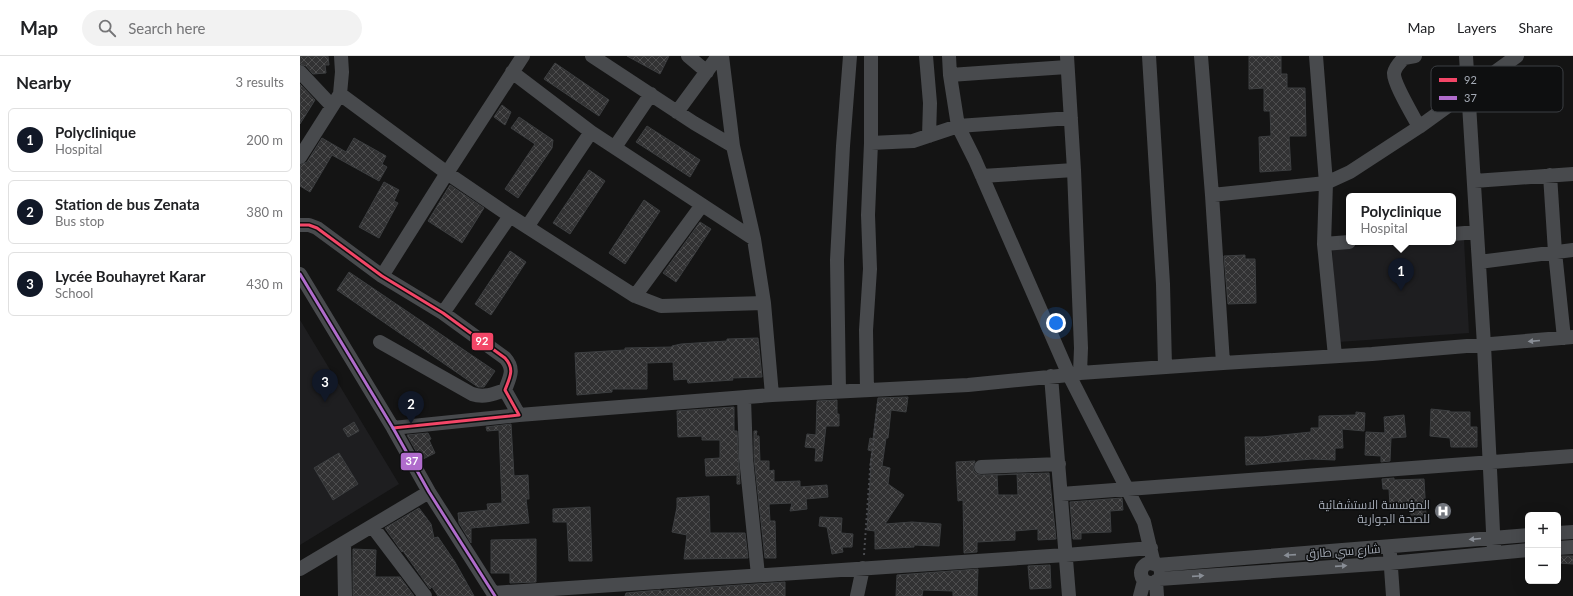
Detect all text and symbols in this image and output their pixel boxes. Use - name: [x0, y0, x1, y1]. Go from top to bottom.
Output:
- search box: [82, 10, 362, 46]
- text: Map: [20, 16, 58, 39]
- icon: search: [96, 17, 118, 39]
- text: Search here: [128, 19, 206, 37]
- text: Map: [1407, 19, 1435, 36]
- text: Layers: [1457, 19, 1497, 36]
- text: Share: [1519, 19, 1553, 36]
- legend: [1431, 66, 1563, 112]
- text: Nearby: [16, 72, 71, 93]
- text: 92: [1464, 73, 1477, 86]
- text: 3 results: [236, 74, 284, 90]
- text: 37: [1464, 91, 1477, 104]
- text: Polyclinique: [55, 123, 136, 141]
- text: 1: [26, 132, 34, 148]
- text: 200 m: [246, 132, 283, 148]
- text: Hospital: [55, 141, 102, 157]
- popup: [1346, 193, 1456, 245]
- text: Station de bus Zenata: [55, 195, 200, 213]
- text: Polyclinique: [1361, 202, 1441, 220]
- text: 2: [26, 204, 34, 220]
- text: 380 m: [246, 204, 283, 220]
- text: Bus stop: [55, 213, 104, 229]
- text: Hospital: [1361, 220, 1408, 236]
- pin: 1: [1388, 258, 1414, 291]
- text: Lycée Bouhayret Karar: [55, 267, 206, 285]
- text: 3: [26, 276, 34, 292]
- text: 430 m: [246, 276, 283, 292]
- text: School: [55, 285, 93, 301]
- your location: [1046, 313, 1066, 333]
- line badge: 92: [471, 332, 494, 351]
- text: 92: [476, 334, 488, 347]
- one-way arrow: [1528, 337, 1540, 344]
- pin: 3: [312, 369, 338, 402]
- pin: 2: [398, 391, 424, 424]
- line badge: 37: [400, 452, 423, 471]
- text: 37: [406, 454, 418, 467]
- place label: المؤسسة الاستشفائية للصحة الجوارية: [1319, 497, 1430, 526]
- hospital icon: المؤسسة الاستشفائية للصحة الجوارية: [1433, 501, 1453, 521]
- map controls: [1525, 512, 1561, 584]
- button: +: [1525, 512, 1561, 548]
- one-way arrow: [1469, 536, 1481, 543]
- street label: شارع سي طارق: [1305, 541, 1381, 564]
- button: −: [1525, 548, 1561, 584]
- one-way arrow: [1284, 552, 1296, 559]
- one-way arrow: [1335, 562, 1347, 569]
- one-way arrow: [1192, 573, 1204, 580]

